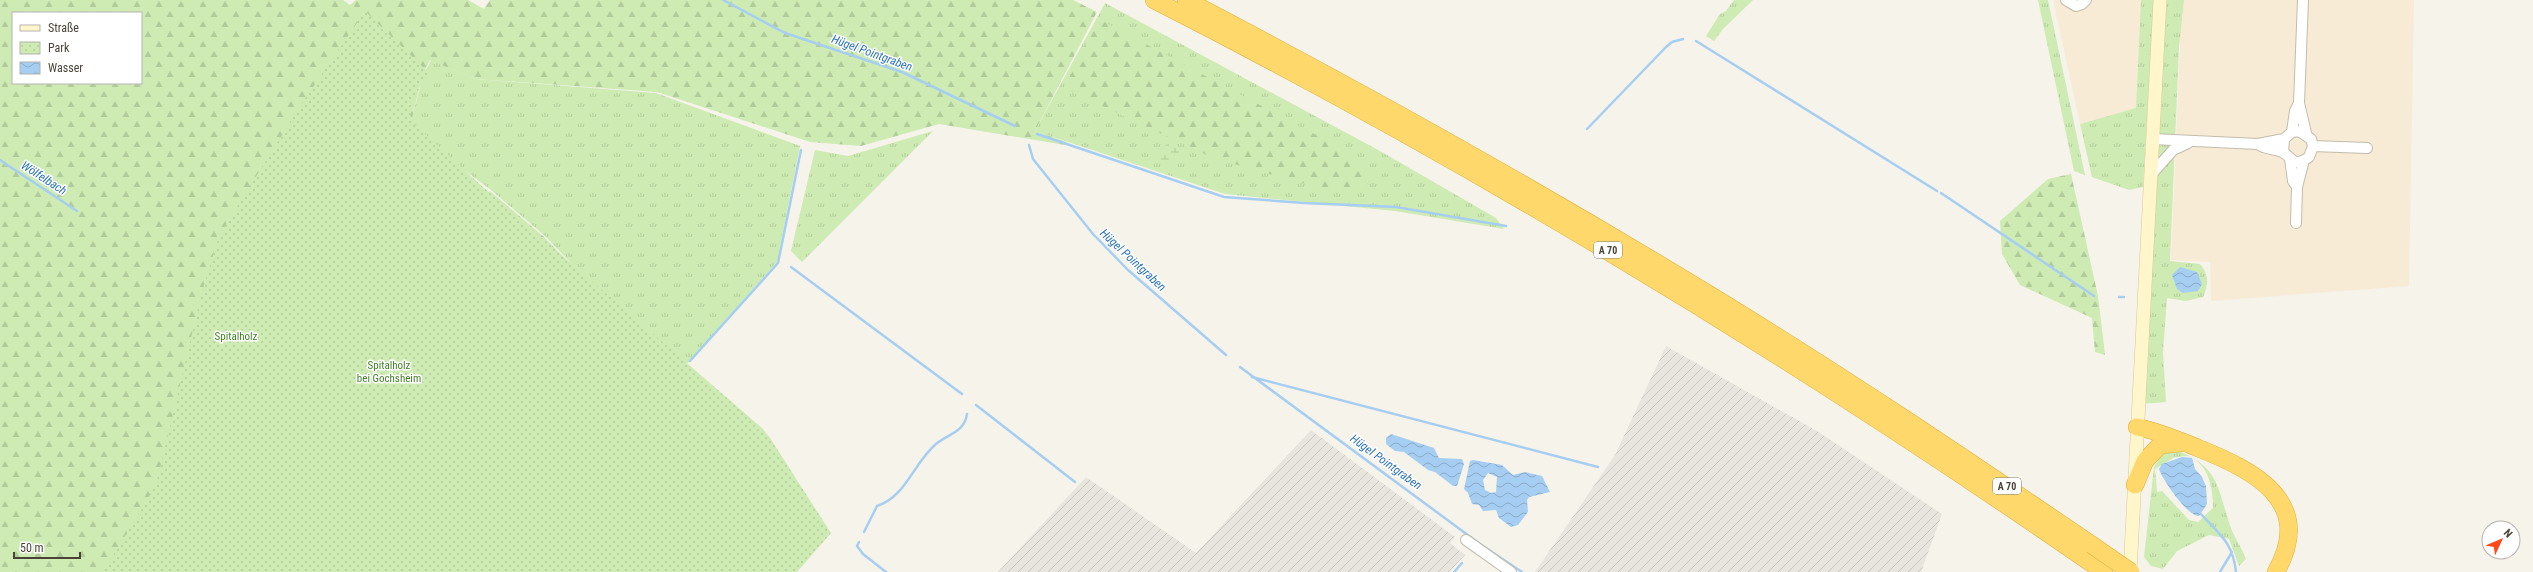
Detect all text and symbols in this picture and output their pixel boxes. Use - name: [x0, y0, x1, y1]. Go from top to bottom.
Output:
- legend: [12, 12, 142, 84]
- text: Straße: [48, 21, 79, 35]
- water label: Hügel Pointgraben: [830, 32, 915, 74]
- text: Park: [48, 41, 70, 55]
- text: Wasser: [48, 61, 83, 75]
- water label: Wölfelbach: [19, 158, 70, 198]
- water label: Hügel Pointgraben: [1097, 226, 1169, 294]
- road number: A 70: [1594, 242, 1622, 258]
- park label: Spitalholz: [215, 330, 258, 343]
- park label: Spitalholz bei Gochsheim: [357, 359, 421, 385]
- water label: Hügel Pointgraben: [1348, 431, 1425, 493]
- road number: A 70: [1993, 478, 2021, 494]
- north arrow: [2481, 520, 2521, 560]
- text: N: [2501, 526, 2515, 541]
- scale bar: [14, 534, 80, 560]
- text: 50 m: [20, 541, 44, 555]

